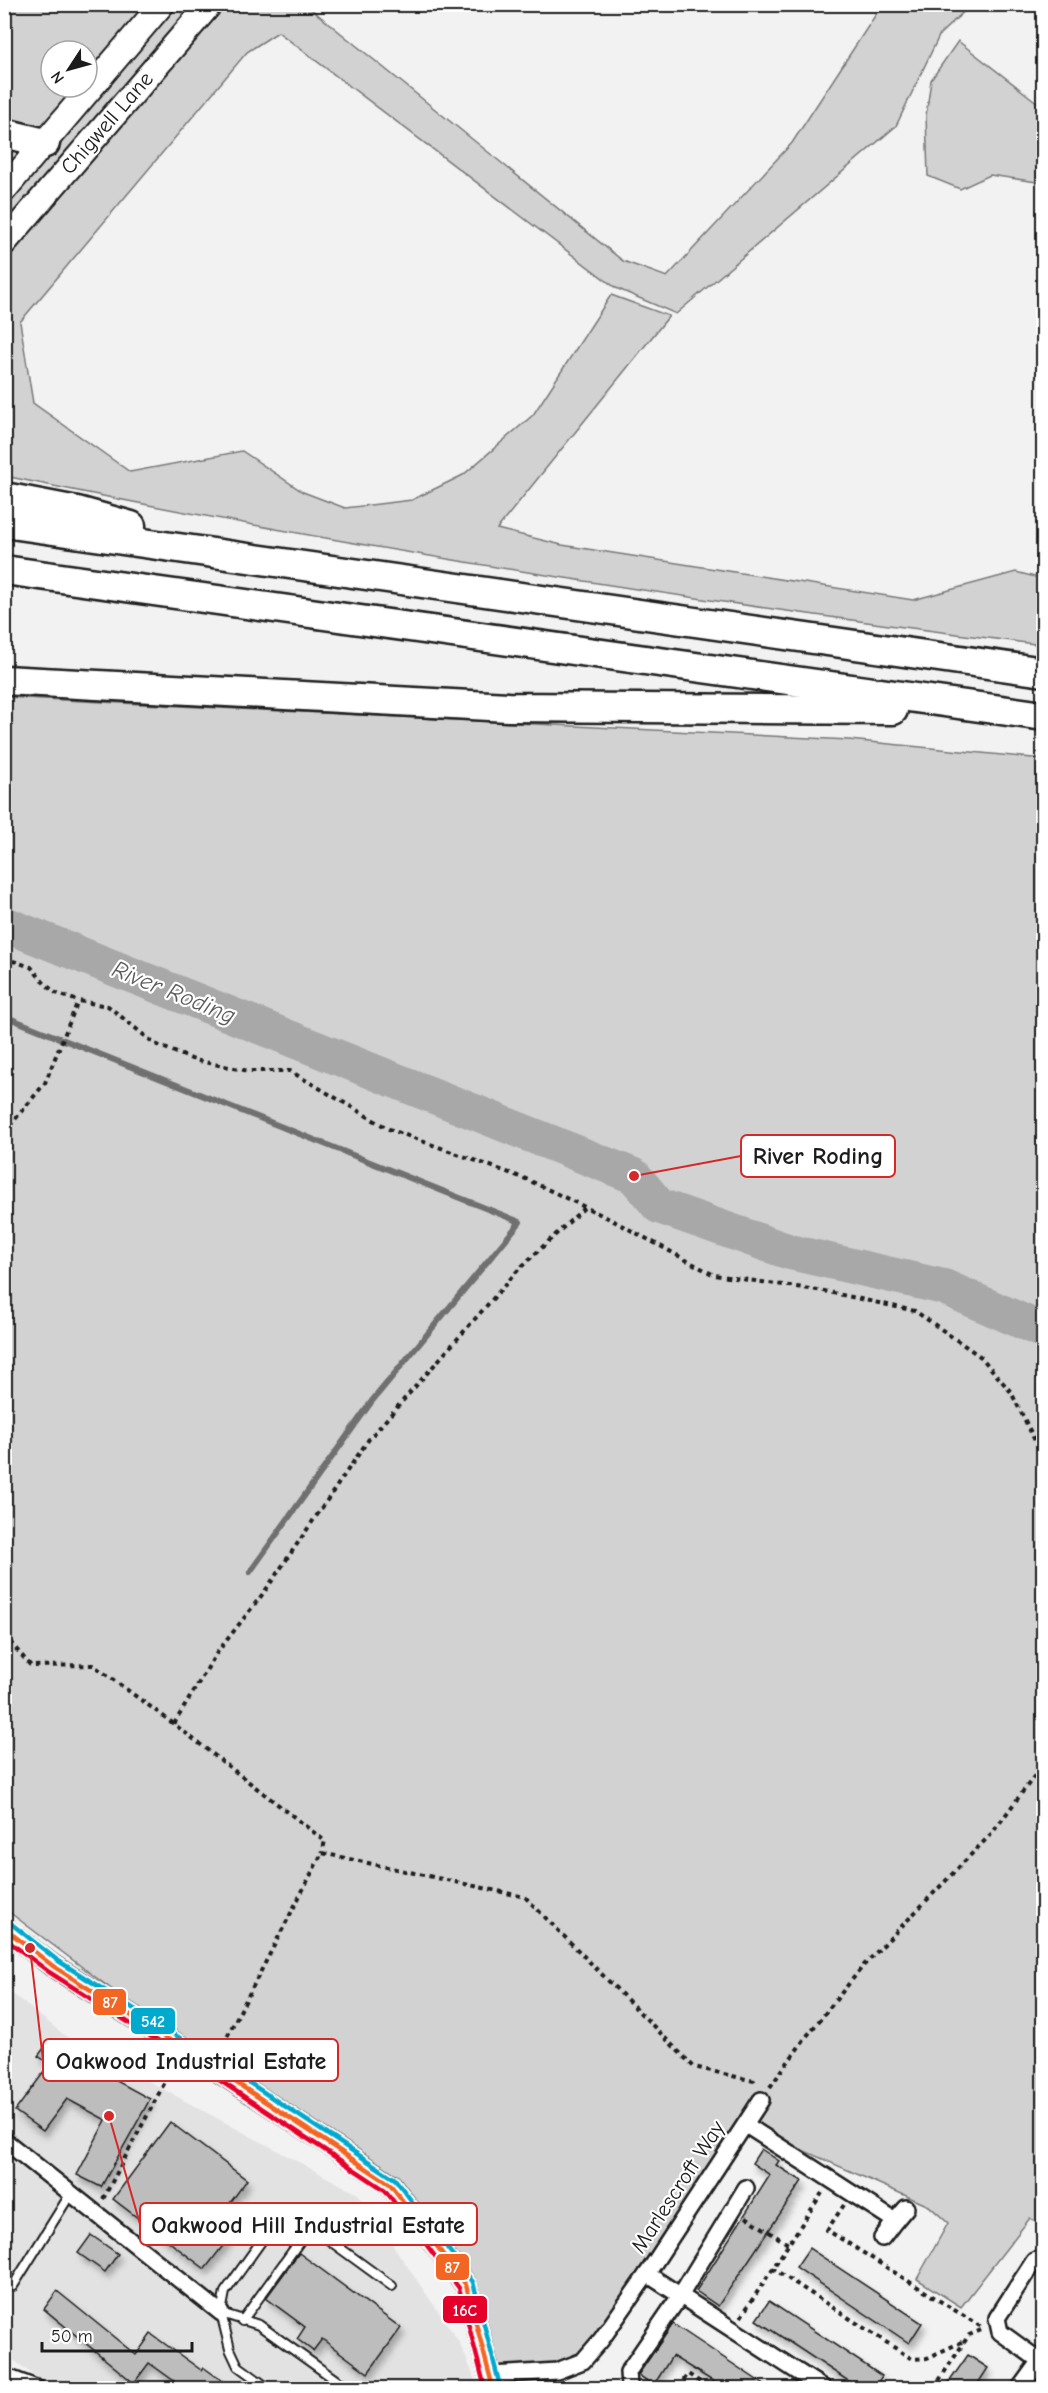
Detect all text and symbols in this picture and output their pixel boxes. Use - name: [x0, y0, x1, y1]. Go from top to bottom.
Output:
- north arrow: [39, 39, 99, 99]
- street label: Chigwell Lane: [55, 66, 159, 180]
- text: N: [47, 68, 68, 87]
- water label: River Roding: [108, 955, 240, 1029]
- callout: River Roding: [741, 1135, 895, 1177]
- text: River Roding: [753, 1142, 883, 1170]
- line badge: 87: [92, 1988, 127, 2016]
- text: 87: [102, 1994, 118, 2012]
- line badge: 542: [130, 2007, 176, 2035]
- text: 542: [141, 2013, 165, 2031]
- callout: Oakwood Industrial Estate: [43, 2039, 338, 2081]
- text: Oakwood Industrial Estate: [56, 2047, 327, 2075]
- street label: Marlescroft Way: [626, 2116, 731, 2258]
- callout: Oakwood Hill Industrial Estate: [140, 2203, 477, 2245]
- text: Oakwood Hill Industrial Estate: [151, 2211, 465, 2239]
- line badge: 87: [435, 2253, 470, 2281]
- text: 87: [444, 2259, 460, 2277]
- line badge: 16C: [442, 2295, 488, 2324]
- text: 16C: [453, 2302, 478, 2320]
- scale bar: [42, 2315, 192, 2353]
- text: 50 m: [51, 2326, 93, 2347]

